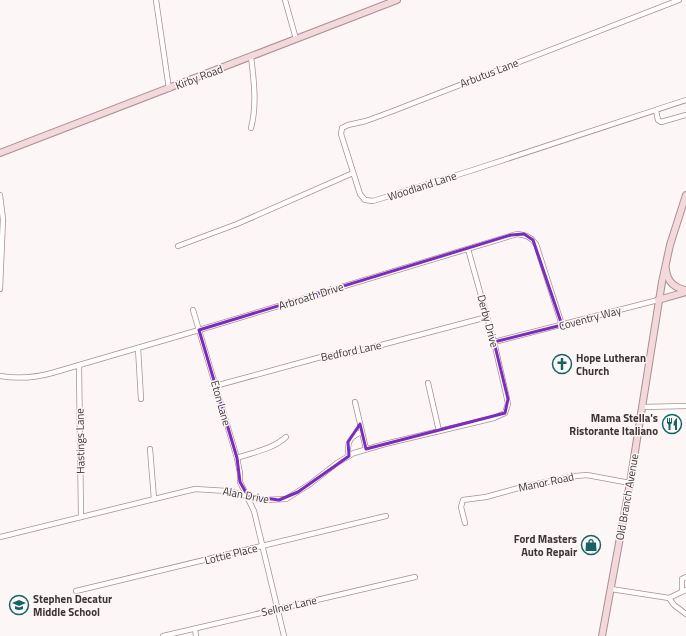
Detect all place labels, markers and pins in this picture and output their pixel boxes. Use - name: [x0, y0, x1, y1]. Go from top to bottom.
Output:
- place label: Hope Lutheran Church: [576, 350, 646, 379]
- church icon: Hope Lutheran Church: [551, 353, 573, 375]
- place label: Mama Stella's Ristorante Italiano: [569, 410, 658, 439]
- restaurant icon: Mama Stella's Ristorante Italiano: [661, 413, 683, 435]
- place label: Ford Masters Auto Repair: [514, 531, 577, 560]
- shop icon: Ford Masters Auto Repair: [580, 534, 602, 556]
- place label: Stephen Decatur Middle School: [33, 591, 112, 620]
- school or university icon: Stephen Decatur Middle School: [8, 594, 30, 616]

